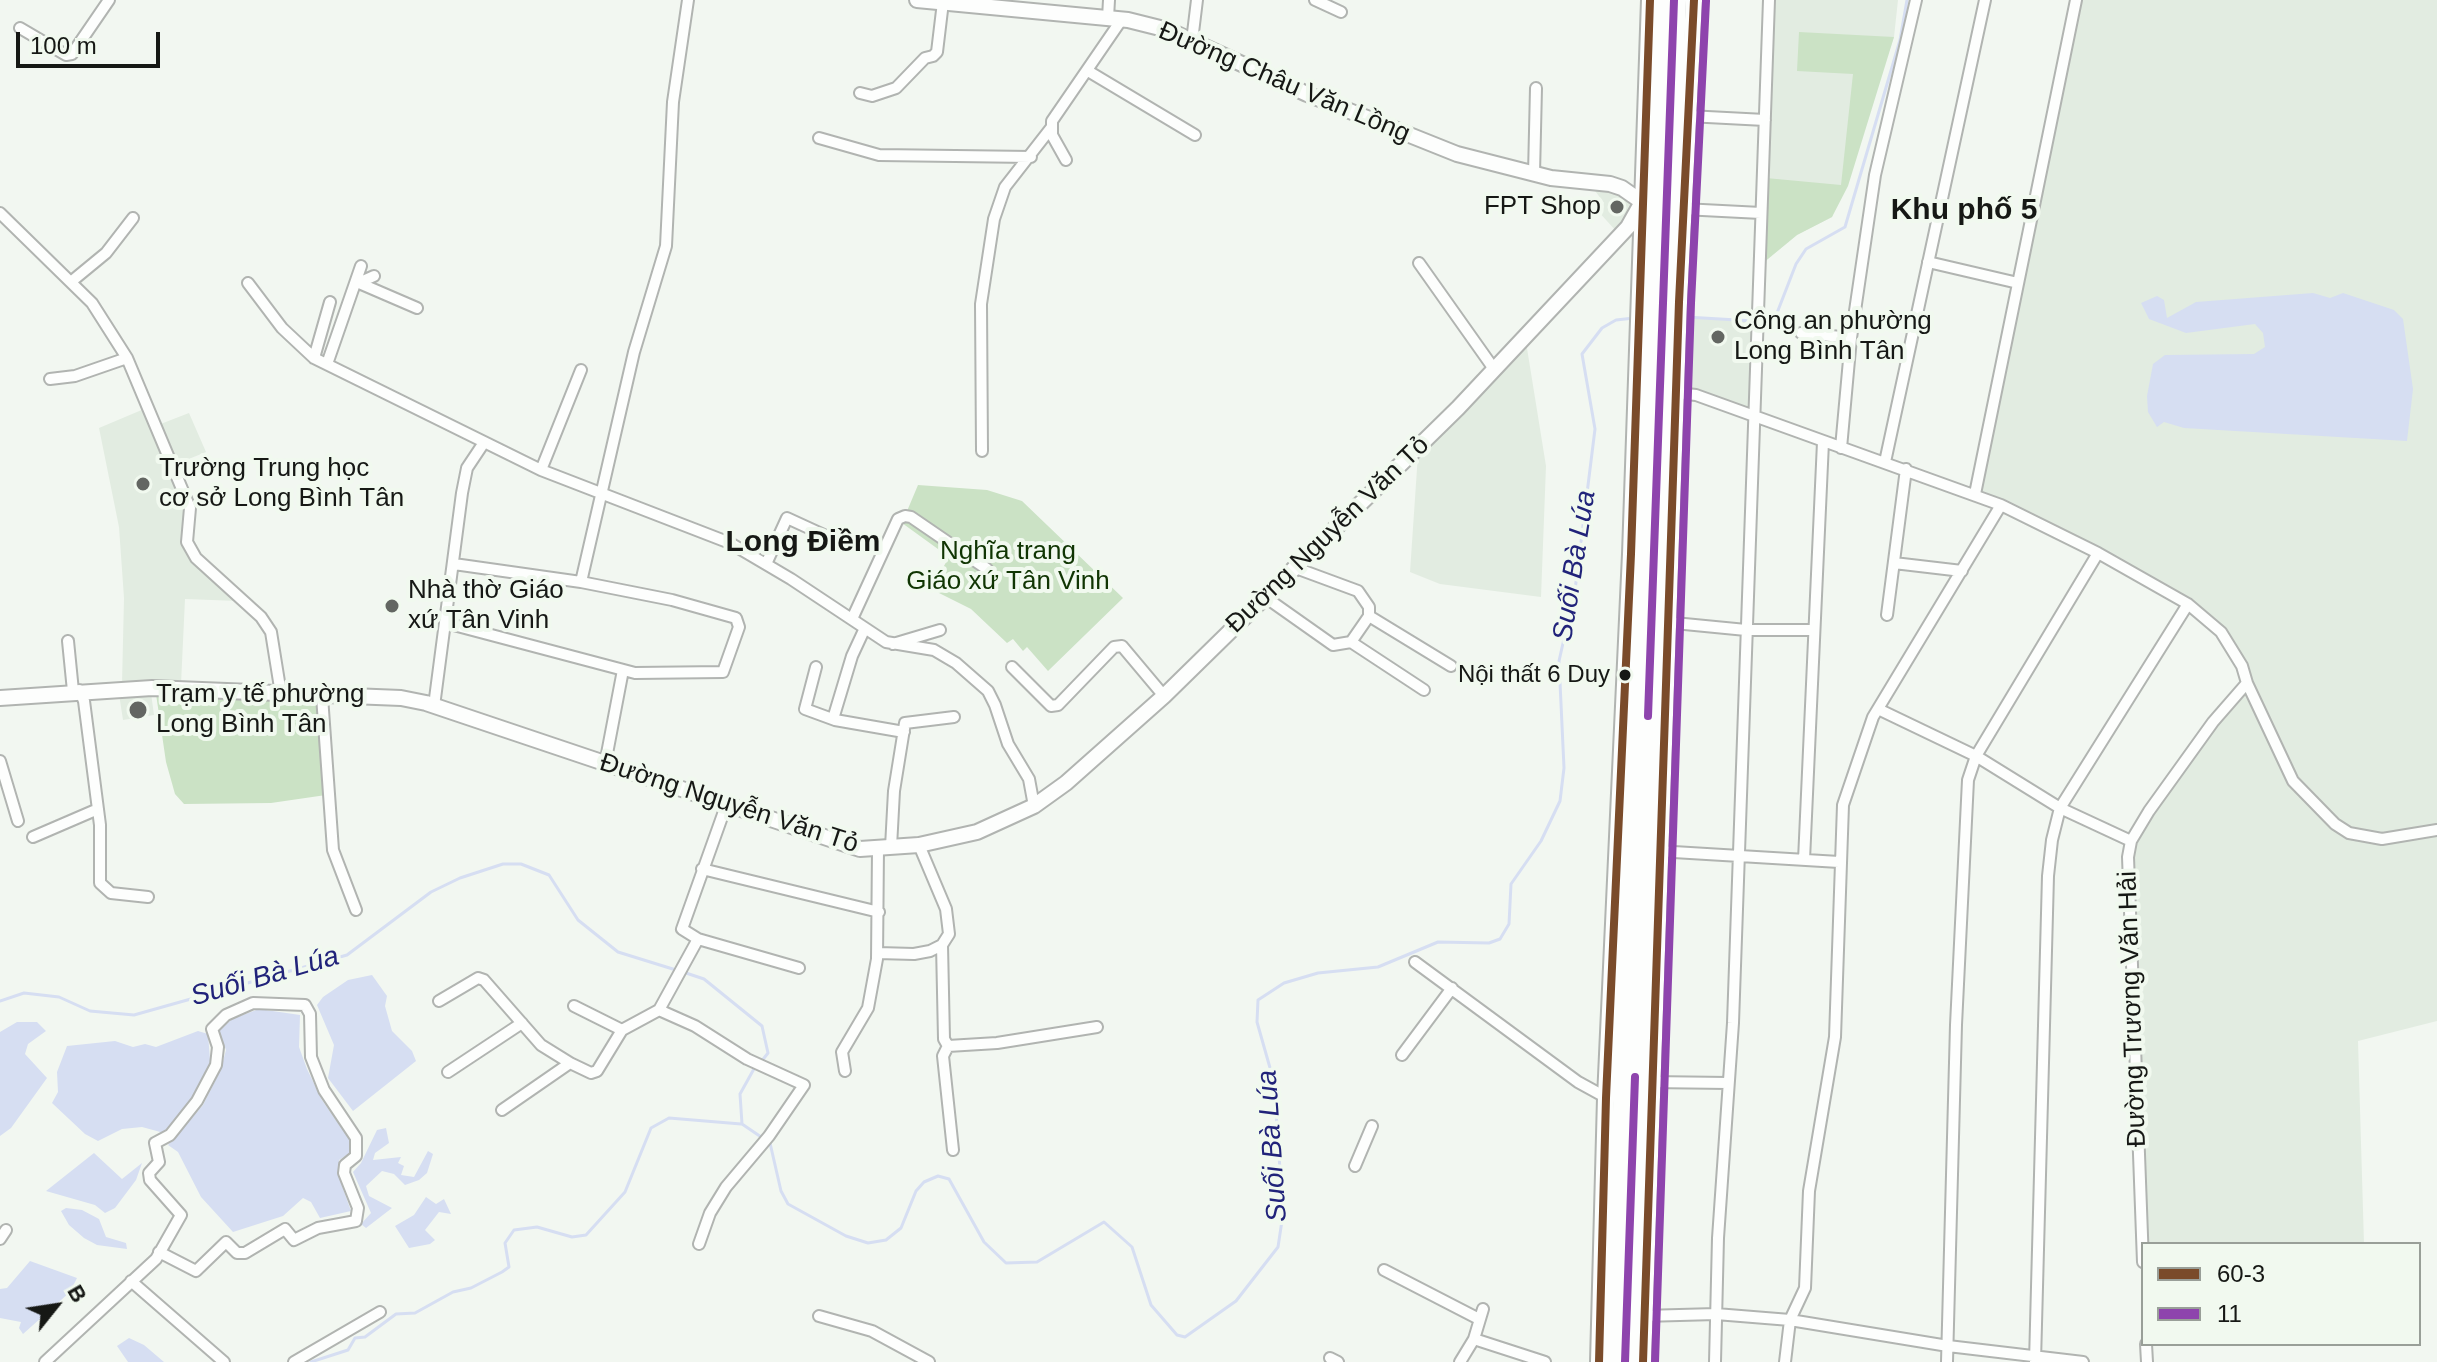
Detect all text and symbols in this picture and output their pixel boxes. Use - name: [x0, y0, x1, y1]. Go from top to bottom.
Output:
- scale bar: [20, 16, 164, 66]
- street label: Đường Châu Văn Lồng: [1154, 16, 1414, 150]
- text: 100 m: [30, 32, 97, 59]
- place label: FPT Shop: [1484, 191, 1601, 223]
- district label: Khu phố 5: [1891, 193, 2037, 229]
- marker: FPT Shop: [1608, 198, 1626, 216]
- place label: Công an phường Long Bình Tân: [1734, 306, 1932, 368]
- marker: Công an phường Long Bình Tân: [1709, 328, 1727, 346]
- street label: Đường Nguyễn Văn Tỏ: [1220, 430, 1436, 640]
- place label: Trường Trung học cơ sở Long Bình Tân: [159, 453, 404, 514]
- marker: Trường Trung học cơ sở Long Bình Tân: [134, 475, 152, 493]
- water label: Suối Bà Lúa: [1546, 488, 1604, 644]
- district label: Long Điềm: [726, 525, 880, 561]
- park label: Nghĩa trang Giáo xứ Tân Vinh: [906, 536, 1110, 598]
- place label: Nhà thờ Giáo xứ Tân Vinh: [408, 575, 564, 636]
- marker: Nhà thờ Giáo xứ Tân Vinh: [383, 597, 401, 615]
- place label: Nội thất 6 Duy: [1458, 661, 1610, 689]
- marker: Nội thất 6 Duy: [1617, 667, 1633, 683]
- place label: Trạm y tế phường Long Bình Tân: [156, 679, 364, 740]
- marker: Trạm y tế phường Long Bình Tân: [127, 699, 149, 721]
- street label: Đường Nguyễn Văn Tỏ: [596, 747, 862, 861]
- street label: Đường Trương Văn Hải: [2113, 871, 2153, 1147]
- water label: Suối Bà Lúa: [187, 940, 343, 1014]
- water label: Suối Bà Lúa: [1251, 1069, 1295, 1223]
- legend: [2141, 1242, 2421, 1346]
- text: 60-3: [2217, 1260, 2265, 1287]
- north arrow: [16, 1266, 96, 1346]
- text: B: [62, 1281, 92, 1307]
- text: 11: [2217, 1300, 2242, 1327]

